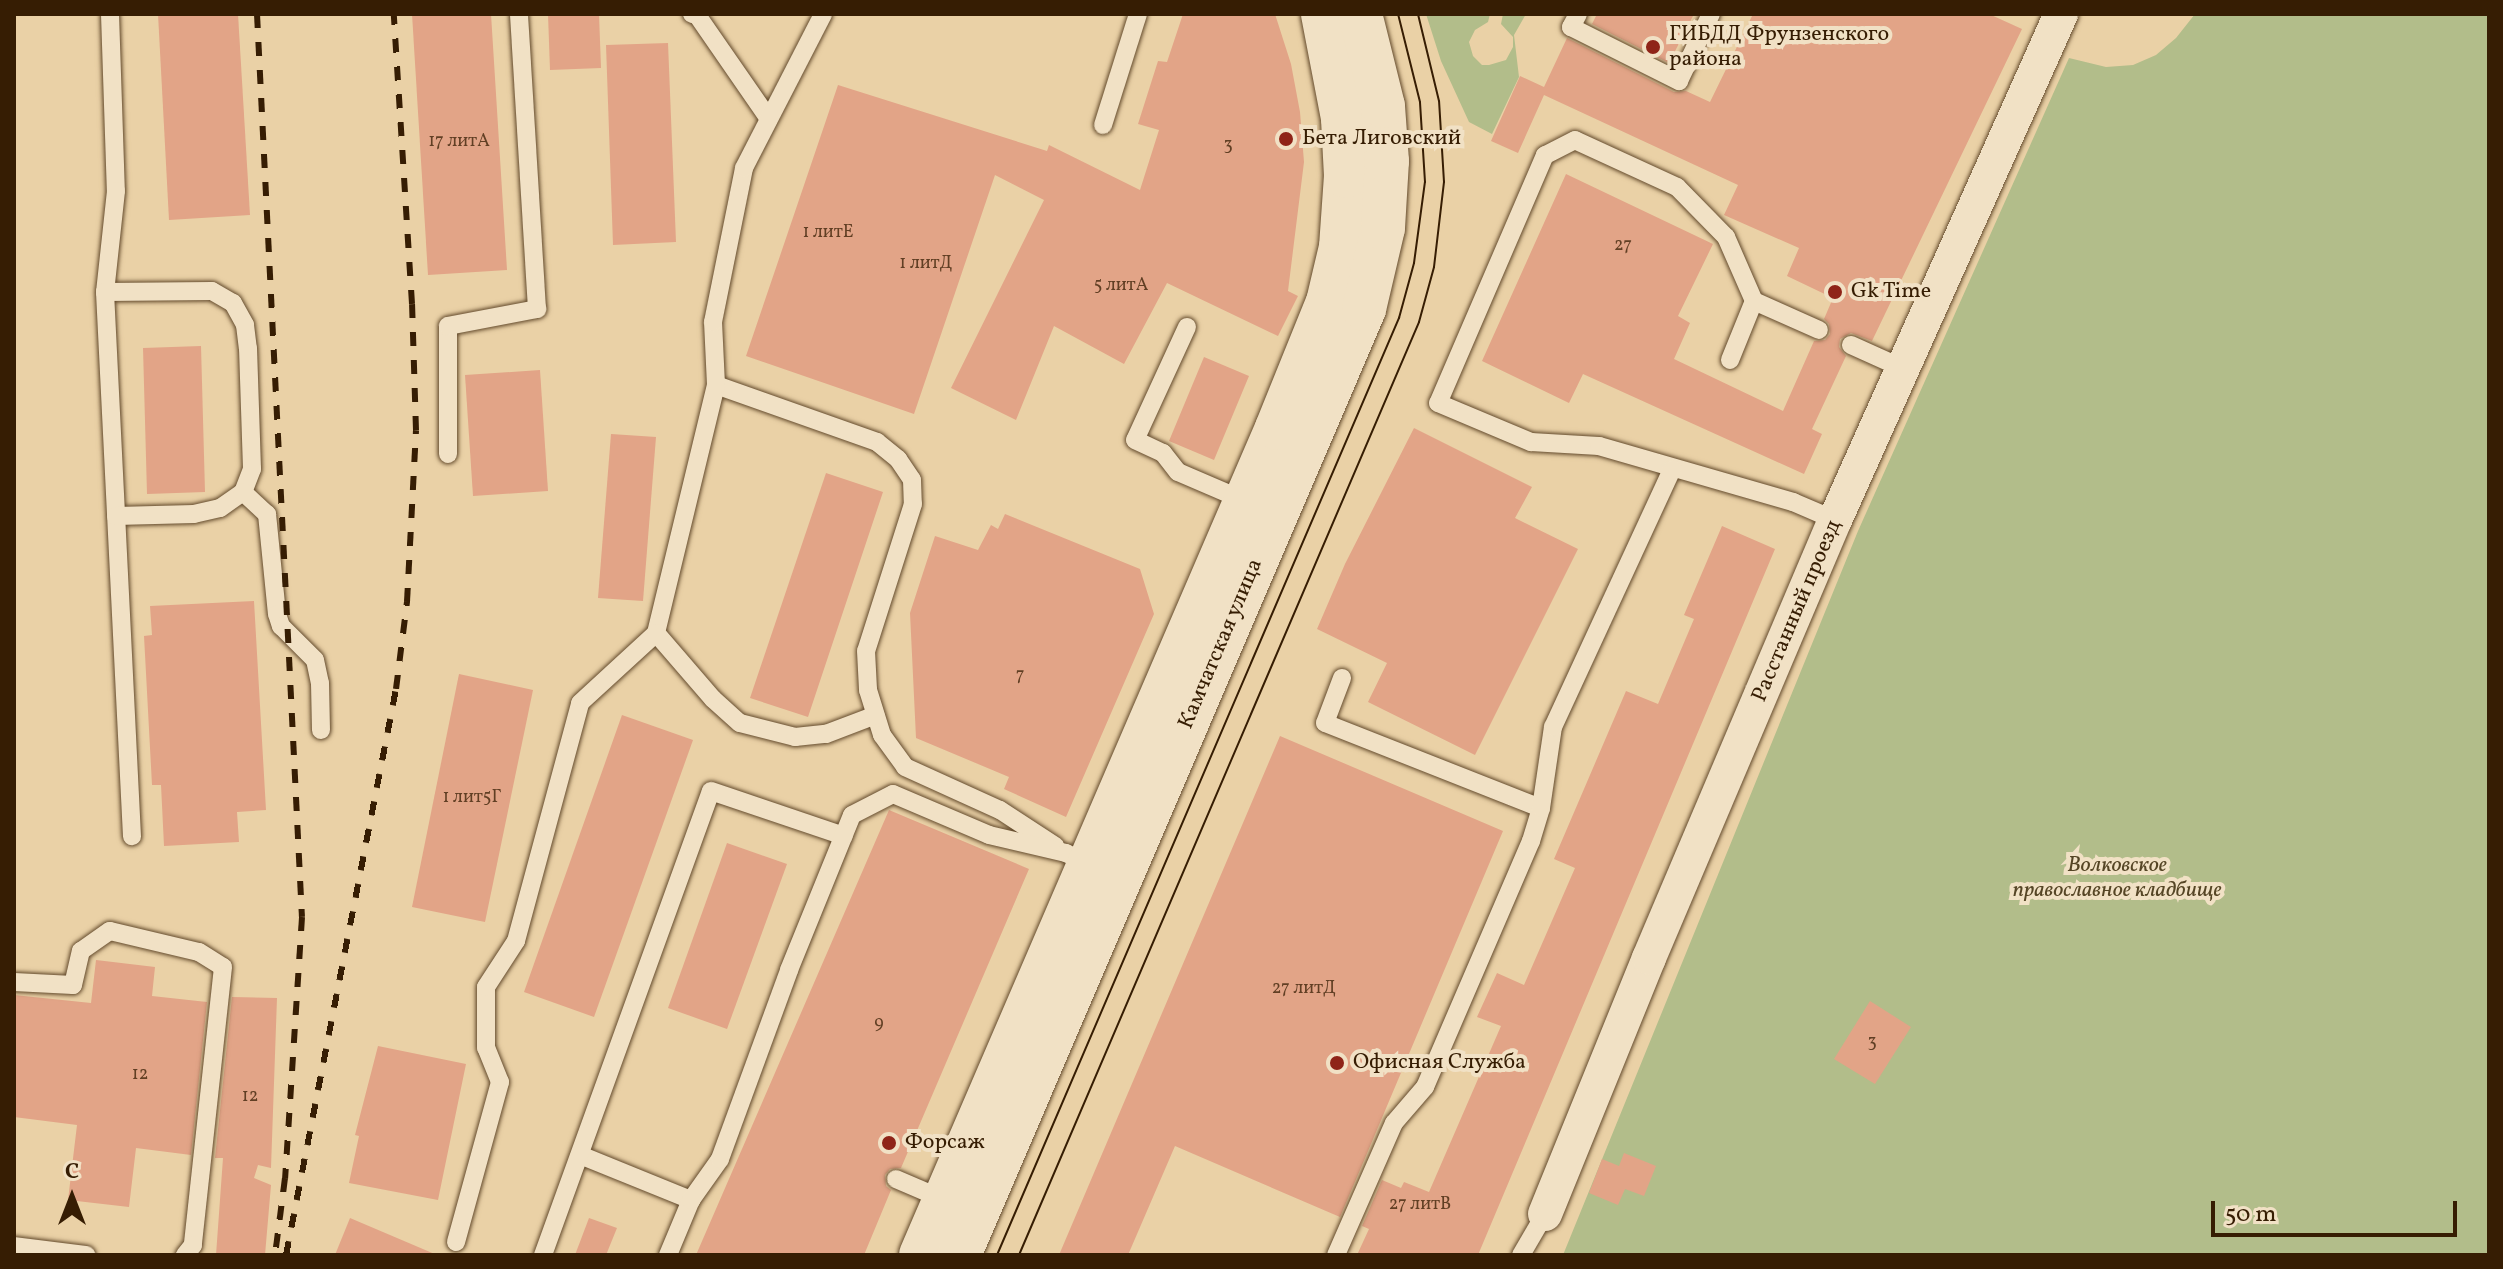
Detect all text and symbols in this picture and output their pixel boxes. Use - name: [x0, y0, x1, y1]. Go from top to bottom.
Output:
- place label: ГИБДД Фрунзенского района: [1669, 21, 1889, 72]
- marker: ГИБДД Фрунзенского района: [1644, 38, 1662, 56]
- place label: Бета Лиговский: [1302, 126, 1461, 152]
- marker: Бета Лиговский: [1277, 130, 1295, 148]
- house number: 17 литА: [428, 131, 490, 153]
- house number: 3: [1223, 135, 1233, 157]
- house number: 1 литЕ: [802, 222, 854, 244]
- house number: 27: [1614, 235, 1632, 257]
- house number: 1 литД: [899, 253, 953, 275]
- house number: 5 литА: [1094, 275, 1148, 297]
- place label: Gk Time: [1851, 279, 1932, 305]
- marker: Gk Time: [1826, 283, 1844, 301]
- street label: Расстанный проезд: [1747, 516, 1847, 706]
- street label: Камчатская улица: [1173, 555, 1269, 733]
- house number: 7: [1016, 665, 1024, 687]
- house number: 1 лит5Г: [442, 787, 502, 809]
- park label: Волковское православное кладбище: [2012, 852, 2222, 904]
- house number: 27 литД: [1272, 978, 1336, 1000]
- house number: 9: [874, 1013, 884, 1035]
- house number: 3: [1867, 1032, 1877, 1054]
- place label: Офисная Служба: [1353, 1050, 1526, 1076]
- marker: Офисная Служба: [1328, 1054, 1346, 1072]
- house number: 12: [132, 1064, 148, 1086]
- house number: 12: [242, 1086, 258, 1108]
- place label: Форсаж: [905, 1130, 985, 1156]
- marker: Форсаж: [880, 1134, 898, 1152]
- north arrow: [32, 1157, 112, 1237]
- text: С: [65, 1157, 79, 1188]
- scale bar: [2215, 1185, 2461, 1235]
- house number: 27 литВ: [1389, 1194, 1451, 1216]
- text: 50 m: [2225, 1198, 2277, 1232]

